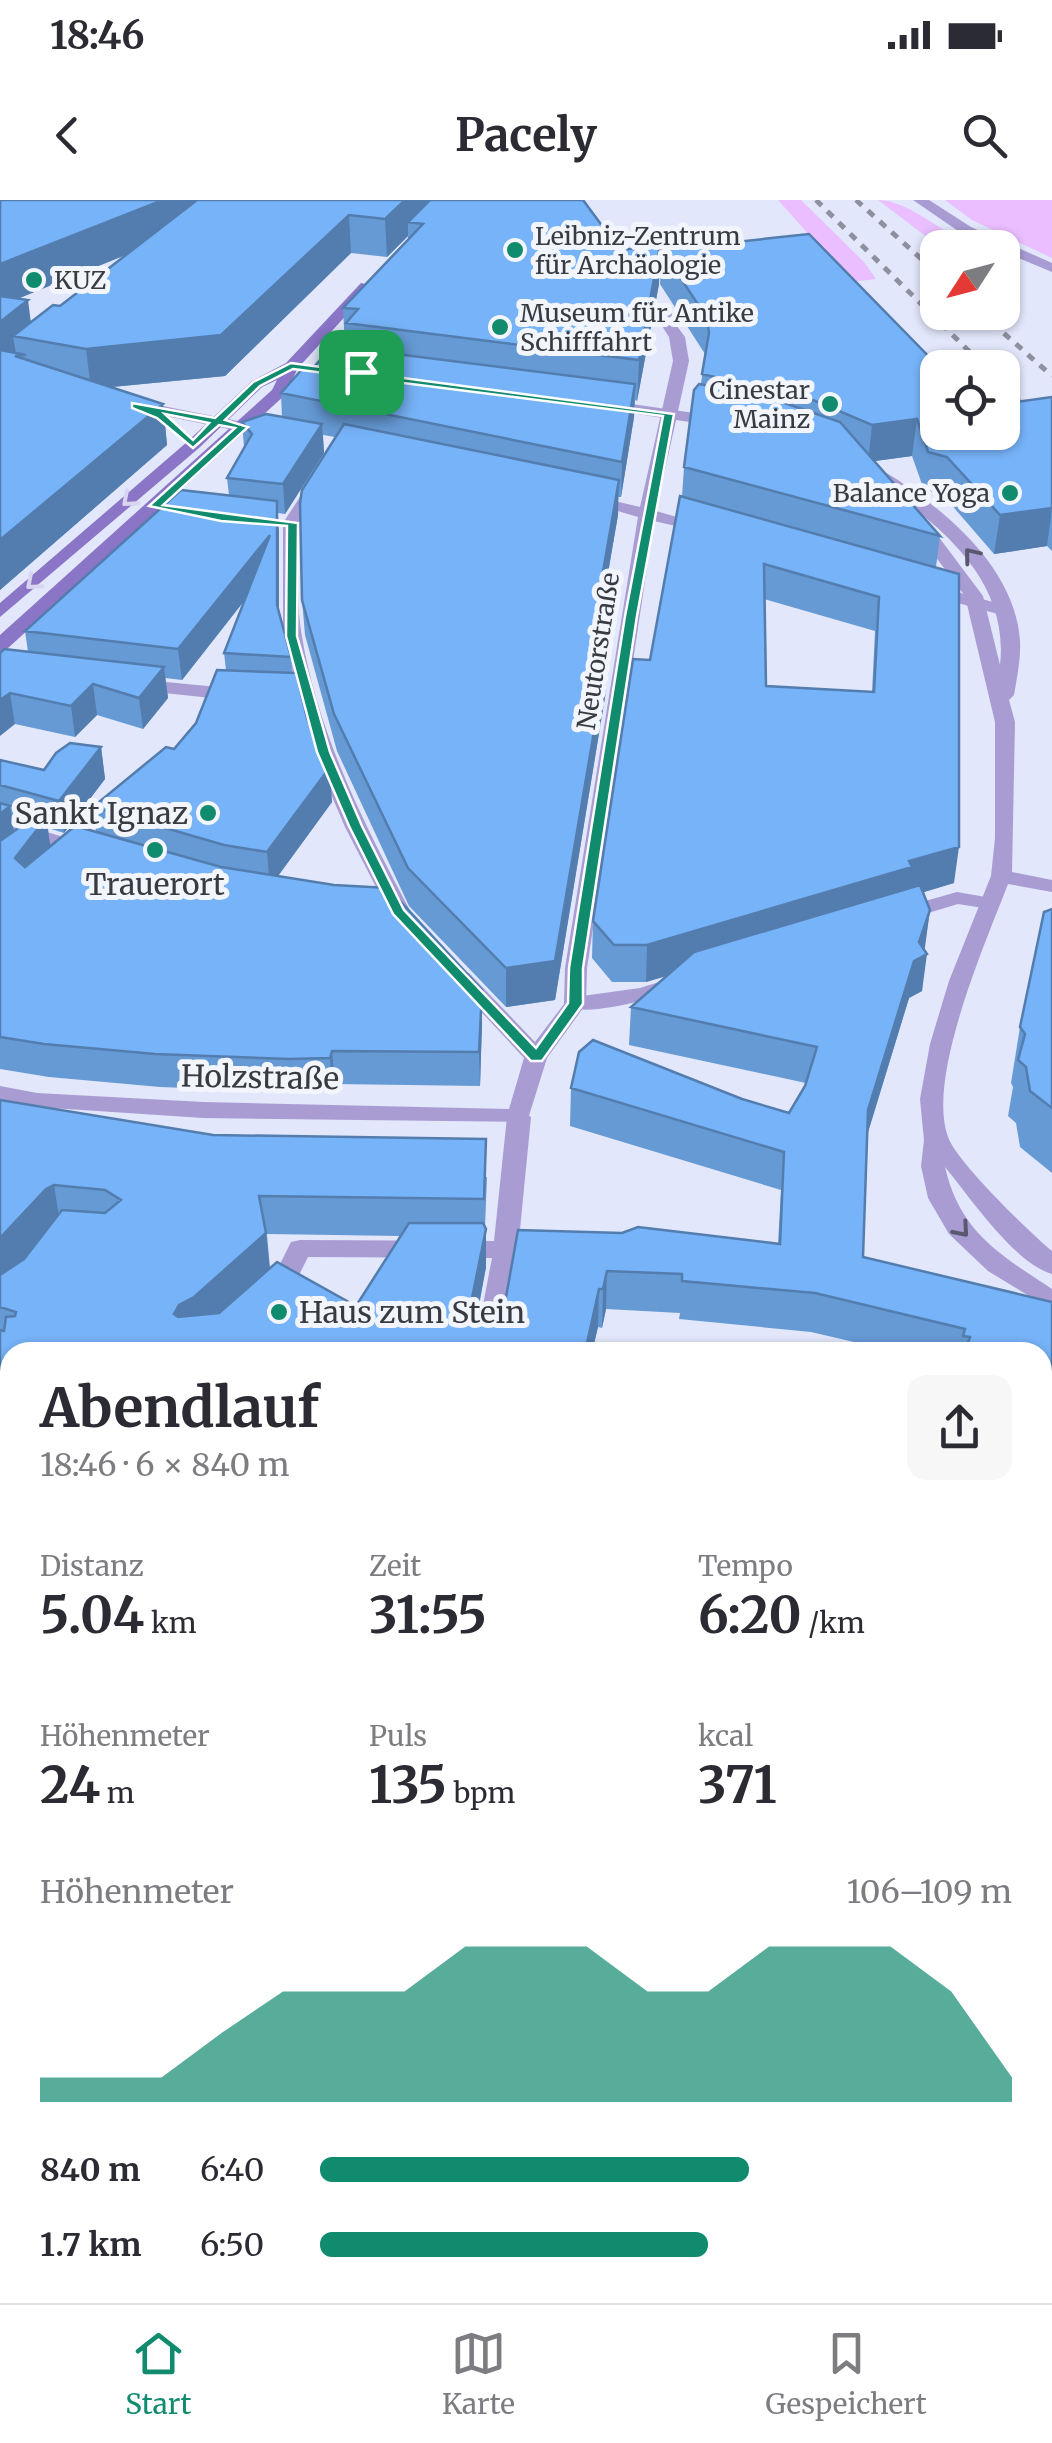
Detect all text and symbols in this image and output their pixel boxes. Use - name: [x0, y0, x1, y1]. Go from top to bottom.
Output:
- text: 18:46: [50, 12, 145, 59]
- text: Pacely: [455, 107, 597, 163]
- icon: back: [40, 108, 95, 163]
- icon: search: [957, 108, 1012, 163]
- place label: Leibniz-Zentrum für Archäologie: [535, 220, 741, 281]
- north arrow: [920, 230, 1020, 330]
- map controls: [920, 230, 1020, 450]
- marker: Leibniz-Zentrum für Archäologie: [504, 239, 526, 261]
- place label: KUZ: [54, 264, 106, 296]
- marker: KUZ: [23, 269, 45, 291]
- place label: Museum für Antike Schifffahrt: [520, 297, 754, 358]
- marker: Museum für Antike Schifffahrt: [489, 316, 511, 338]
- pin: [319, 330, 404, 415]
- icon: arrive: [334, 345, 389, 400]
- button: locate: [920, 350, 1020, 450]
- place label: Cinestar Mainz: [709, 374, 810, 435]
- marker: Cinestar Mainz: [819, 393, 841, 415]
- place label: Balance Yoga: [833, 477, 990, 509]
- marker: Balance Yoga: [999, 482, 1021, 504]
- one-way arrow: [123, 488, 141, 506]
- one-way arrow: [965, 549, 983, 567]
- street label: Neutorstraße: [570, 570, 626, 732]
- one-way arrow: [26, 572, 45, 590]
- place label: Sankt Ignaz: [14, 794, 188, 832]
- marker: Sankt Ignaz: [197, 802, 219, 824]
- marker: Trauerort: [144, 839, 166, 861]
- place label: Trauerort: [85, 865, 225, 903]
- street label: Holzstraße: [181, 1057, 339, 1097]
- one-way arrow: [950, 1218, 968, 1237]
- place label: Haus zum Stein: [299, 1293, 525, 1331]
- marker: Haus zum Stein: [268, 1301, 290, 1323]
- text: Abendlauf: [40, 1373, 319, 1442]
- button: share: [907, 1375, 1012, 1480]
- text: 18:46 · 6 × 840 m: [40, 1445, 289, 1485]
- text: Distanz: [40, 1548, 144, 1584]
- text: Zeit: [369, 1548, 421, 1584]
- text: Tempo: [698, 1548, 793, 1584]
- text: 5.04: [40, 1584, 144, 1647]
- text: 31:55: [369, 1584, 487, 1647]
- text: 6:20: [698, 1584, 802, 1647]
- text: km: [144, 1605, 197, 1641]
- text: /km: [802, 1605, 865, 1641]
- text: Höhenmeter: [40, 1718, 210, 1754]
- text: Puls: [369, 1718, 427, 1754]
- text: kcal: [698, 1718, 753, 1754]
- text: 24: [40, 1754, 100, 1817]
- text: 135: [369, 1754, 447, 1817]
- text: 371: [698, 1754, 777, 1817]
- text: m: [100, 1775, 135, 1811]
- text: bpm: [447, 1775, 515, 1811]
- text: Höhenmeter: [40, 1872, 234, 1912]
- text: 106–109 m: [847, 1872, 1012, 1912]
- text: 840 m: [40, 2150, 141, 2190]
- text: 6:40: [200, 2150, 264, 2190]
- text: 1.7 km: [40, 2225, 141, 2265]
- text: 6:50: [200, 2225, 264, 2265]
- tab: Start: [125, 2326, 191, 2422]
- tab: Karte: [442, 2326, 515, 2422]
- tab: Gespeichert: [765, 2326, 927, 2422]

